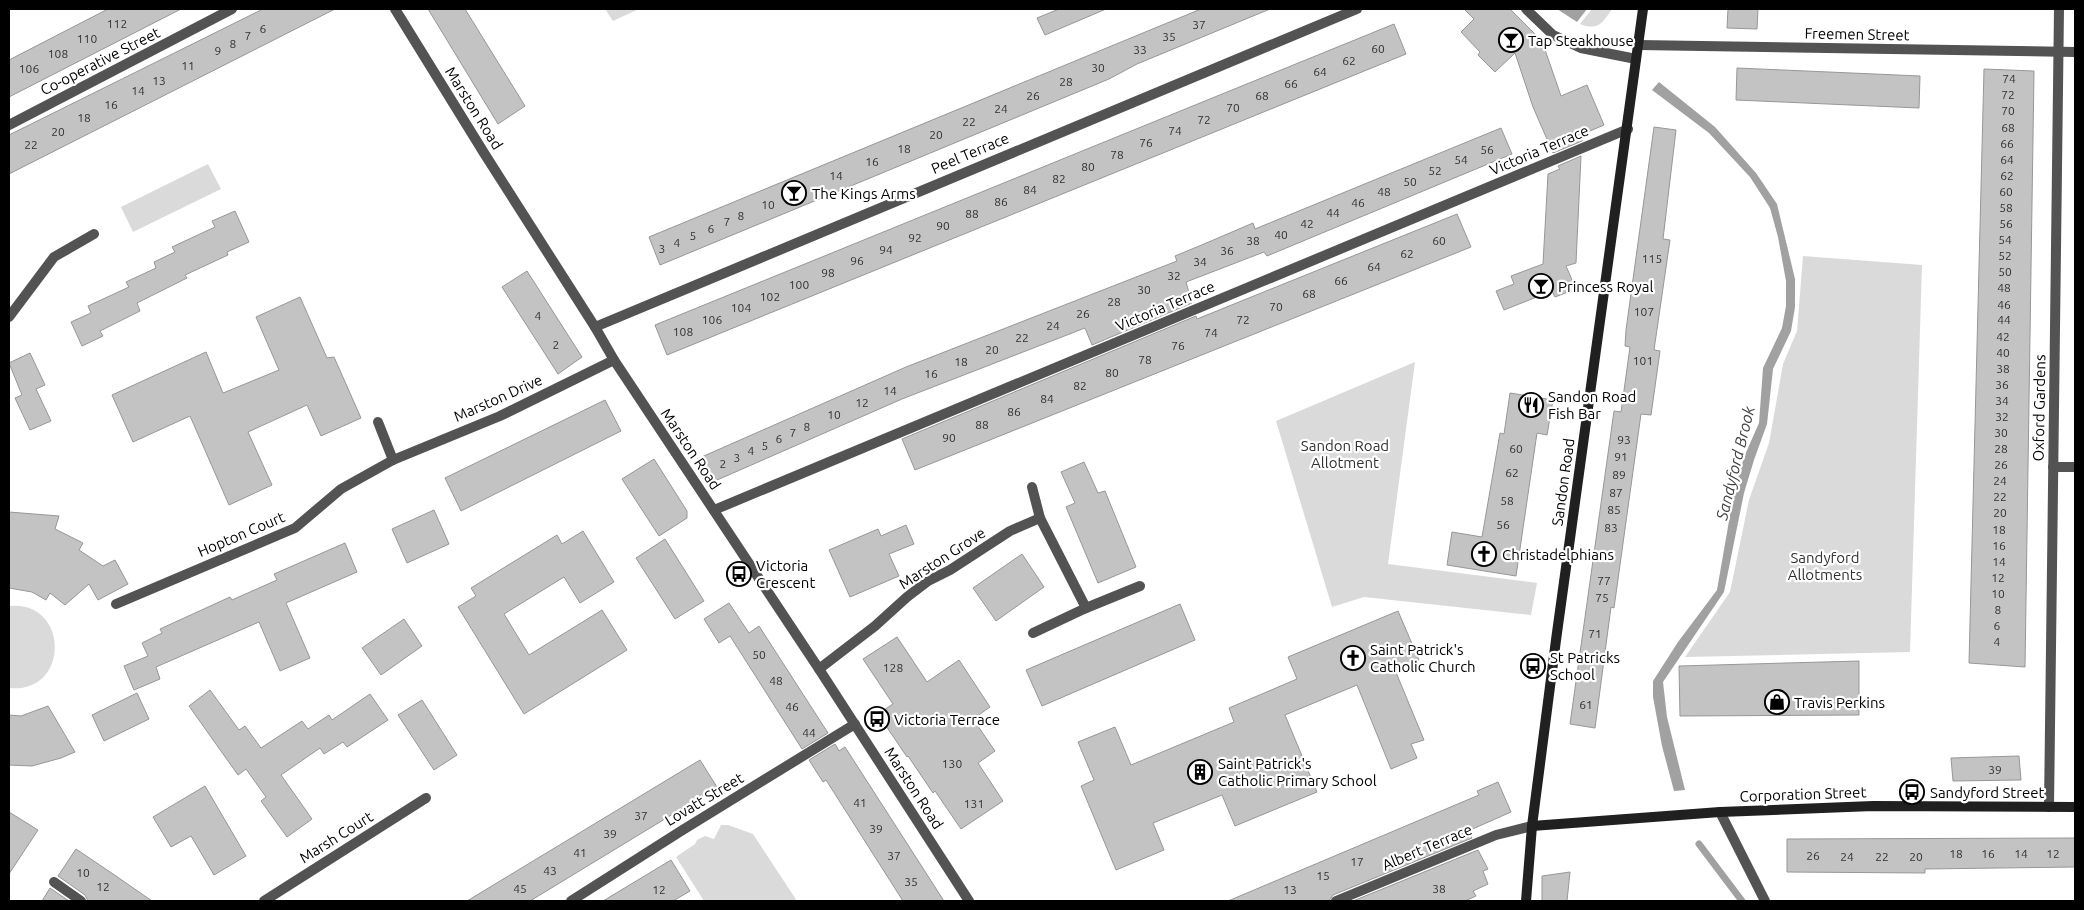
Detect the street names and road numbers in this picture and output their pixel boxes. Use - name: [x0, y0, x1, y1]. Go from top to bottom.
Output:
- street label: Co-operative Street: [37, 23, 163, 99]
- street label: Freemen Street: [1804, 25, 1910, 43]
- street label: Marston Road: [442, 64, 506, 152]
- street label: Victoria Terrace: [1487, 121, 1591, 179]
- street label: Peel Terrace: [929, 129, 1011, 177]
- street label: Victoria Terrace: [1113, 277, 1217, 335]
- street label: Oxford Gardens: [2030, 354, 2048, 462]
- street label: Marston Drive: [451, 371, 545, 425]
- street label: Marston Road: [658, 405, 724, 493]
- street label: Sandon Road: [1548, 437, 1578, 527]
- street label: Hopton Court: [195, 508, 287, 560]
- street label: Marston Grove: [896, 524, 988, 592]
- street label: Marston Road: [881, 744, 947, 832]
- street label: Lovatt Street: [662, 769, 746, 829]
- street label: Corporation Street: [1739, 783, 1867, 805]
- street label: Marsh Court: [296, 808, 376, 866]
- street label: Albert Terrace: [1380, 820, 1474, 874]

